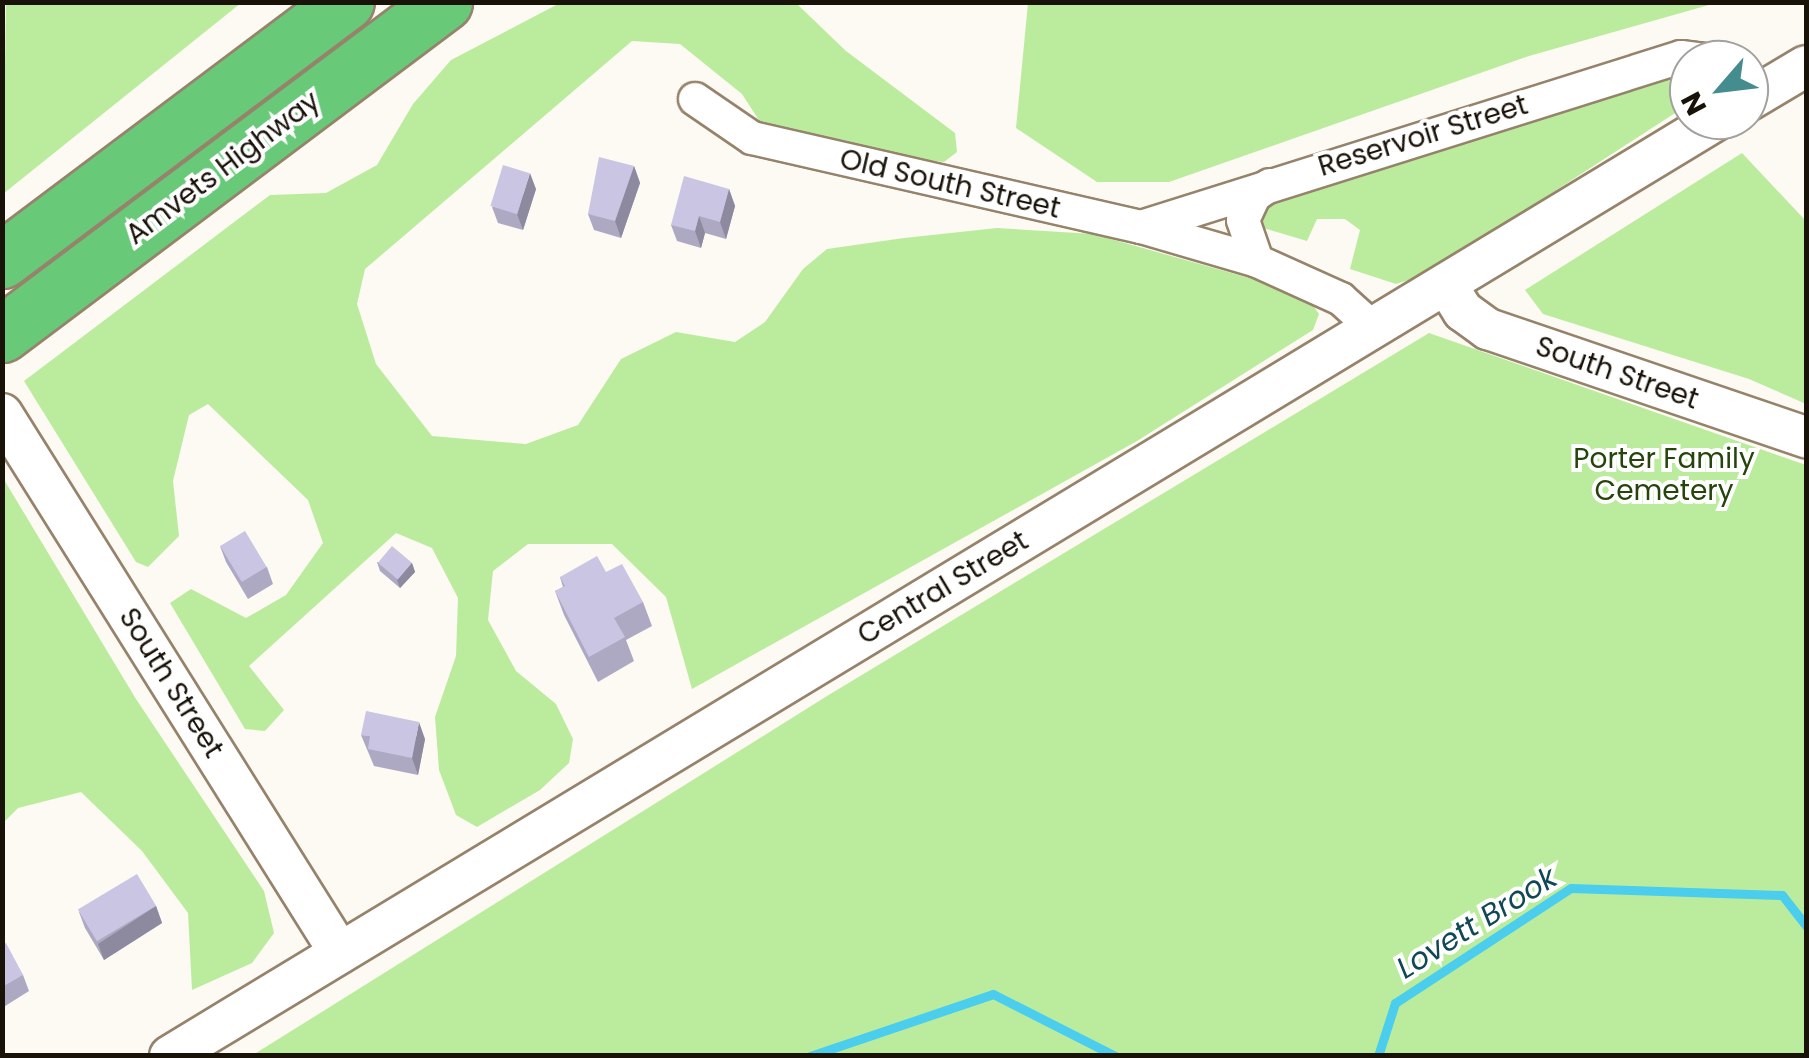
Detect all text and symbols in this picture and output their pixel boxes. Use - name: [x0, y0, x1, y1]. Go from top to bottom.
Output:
- north arrow: [1669, 40, 1769, 140]
- street label: Amvets Highway: [120, 84, 326, 252]
- text: N: [1672, 85, 1716, 122]
- street label: Reservoir Street: [1314, 88, 1532, 184]
- street label: Old South Street: [837, 142, 1063, 226]
- street label: South Street: [1531, 329, 1703, 417]
- park label: Porter Family Cemetery: [1573, 442, 1755, 508]
- street label: Central Street: [852, 524, 1034, 652]
- street label: South Street: [112, 602, 230, 764]
- water label: Lovett Brook: [1390, 860, 1564, 986]

